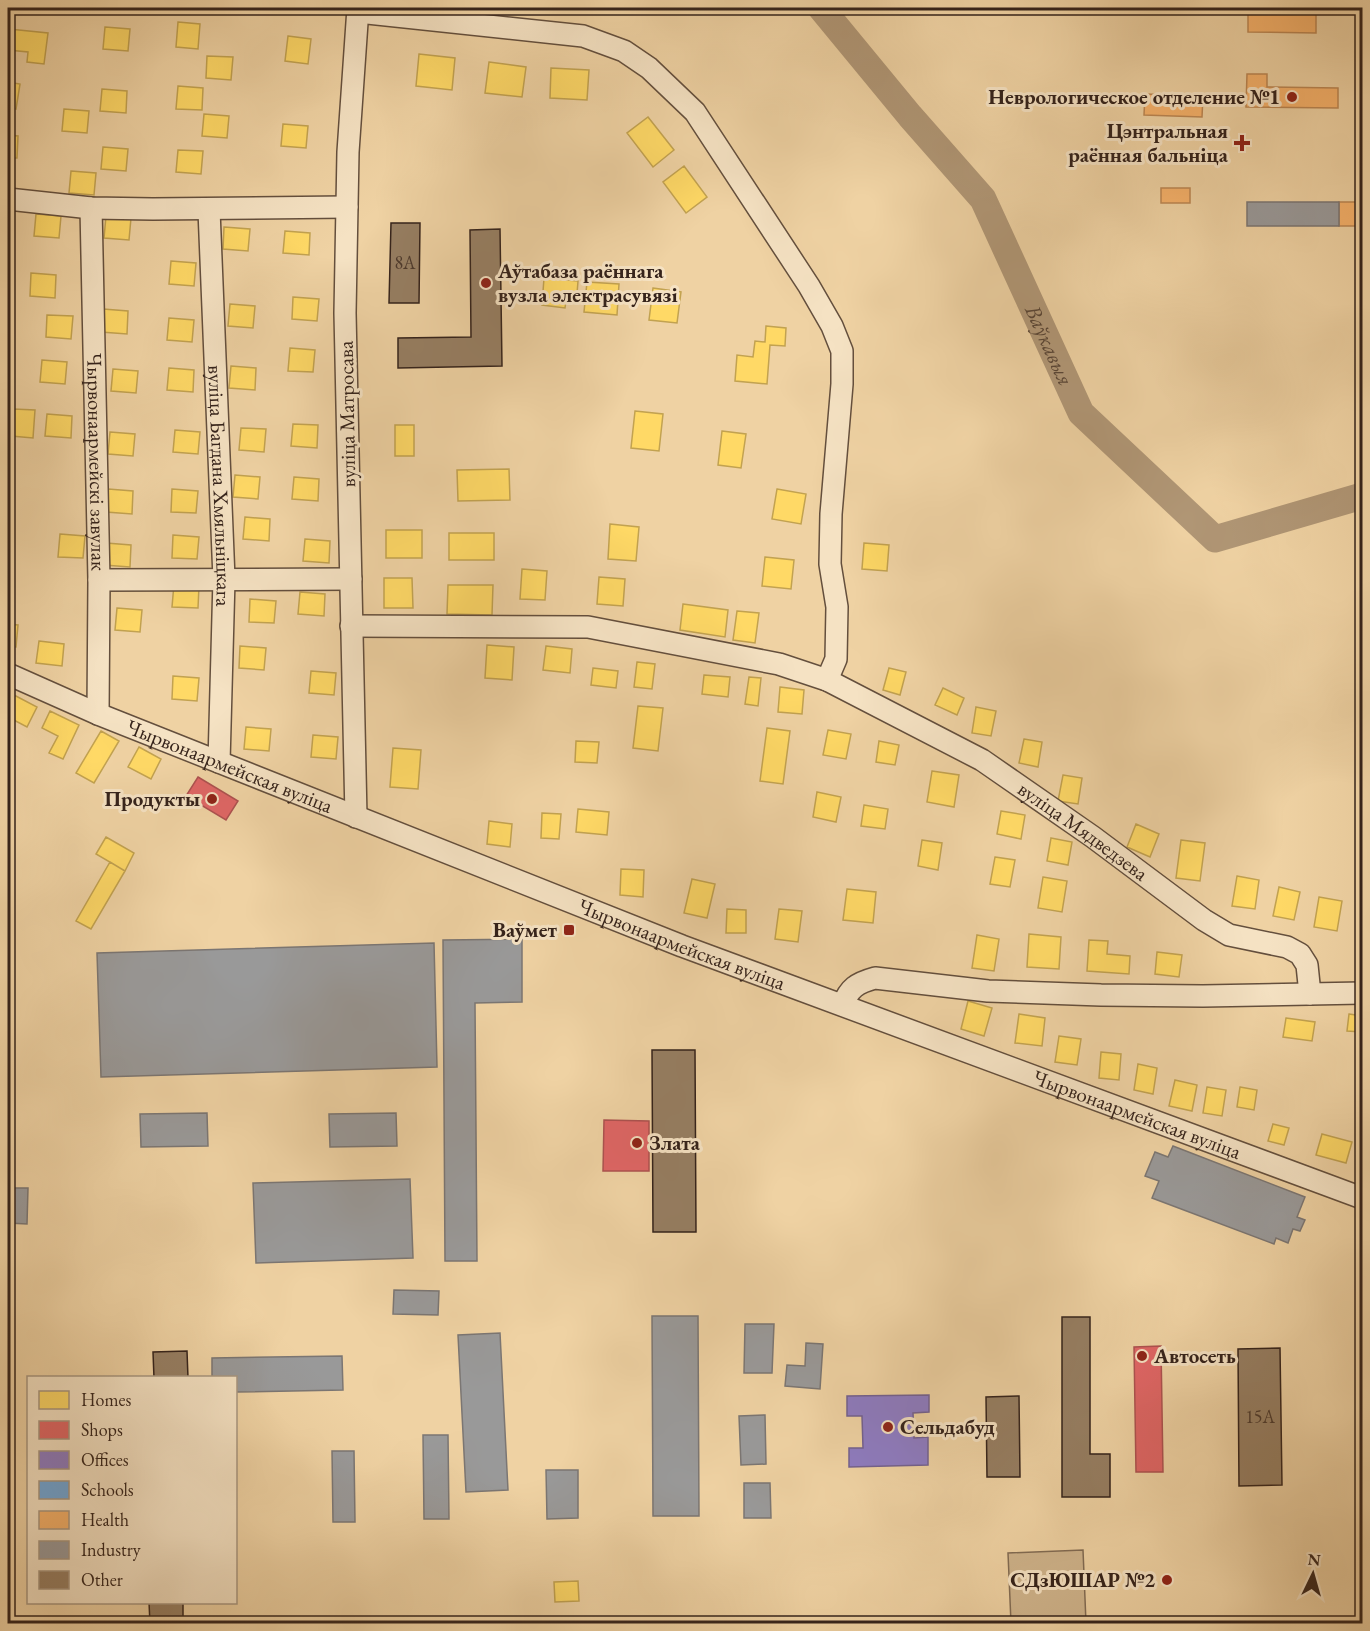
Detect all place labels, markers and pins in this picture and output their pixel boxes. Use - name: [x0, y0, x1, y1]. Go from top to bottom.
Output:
- place label: Неврологическое отделение №1: [988, 83, 1280, 110]
- marker: Неврологическое отделение №1: [1285, 90, 1299, 104]
- place label: Цэнтральная раённая бальніца: [1068, 117, 1229, 168]
- marker: Цэнтральная раённая бальніца: [1233, 134, 1251, 152]
- place label: Аўтабаза раённага вузла электрасувязі: [497, 257, 678, 308]
- marker: Аўтабаза раённага вузла электрасувязі: [479, 276, 493, 290]
- place label: Продукты: [105, 785, 200, 812]
- marker: Продукты: [205, 792, 219, 806]
- place label: Ваўмет: [493, 916, 558, 943]
- marker: Ваўмет: [562, 923, 576, 937]
- place label: Злата: [649, 1129, 701, 1156]
- marker: Злата: [630, 1136, 644, 1150]
- place label: Автосеть: [1153, 1342, 1236, 1369]
- marker: Автосеть: [1135, 1349, 1149, 1363]
- place label: Сельдабуд: [900, 1413, 995, 1440]
- marker: Сельдабуд: [881, 1420, 895, 1434]
- place label: СДзЮШАР №2: [1010, 1566, 1155, 1593]
- marker: СДзЮШАР №2: [1160, 1573, 1174, 1587]

